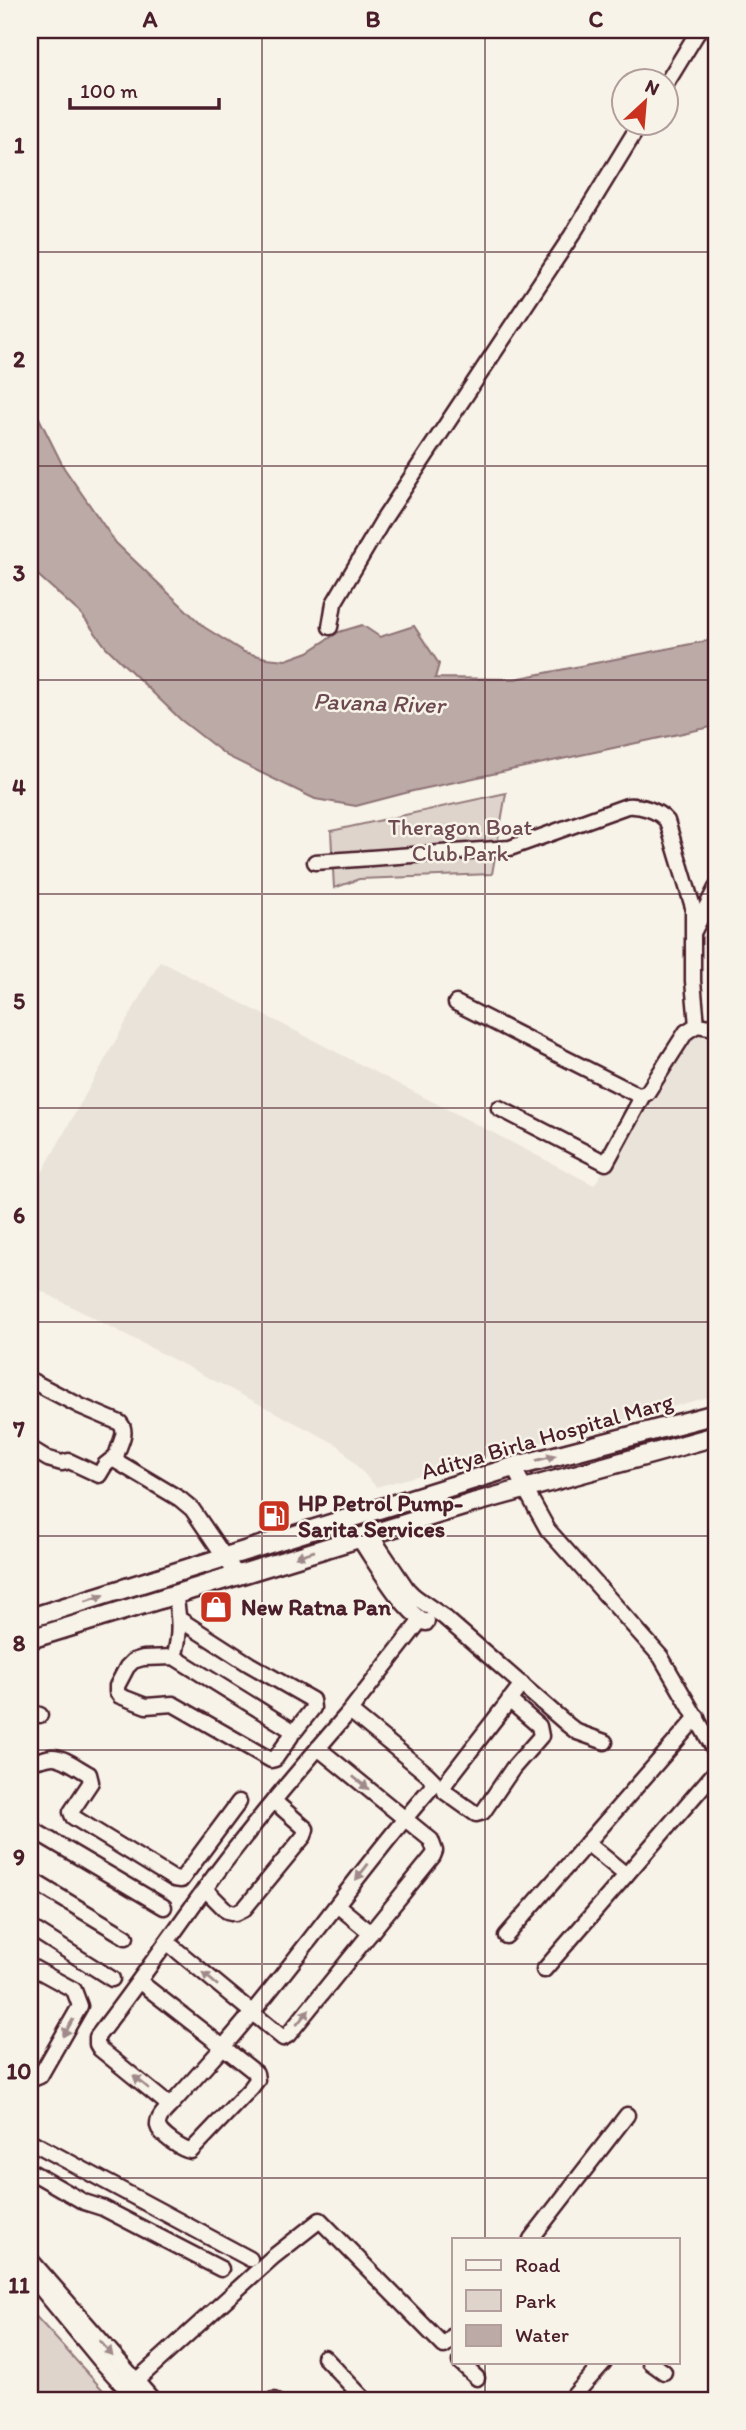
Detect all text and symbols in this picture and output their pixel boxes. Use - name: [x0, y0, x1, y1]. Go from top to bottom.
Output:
- text: A: [142, 5, 158, 33]
- text: B: [366, 5, 381, 33]
- text: C: [589, 5, 604, 33]
- scale bar: [70, 66, 219, 110]
- north arrow: [610, 66, 680, 136]
- text: N: [641, 74, 663, 100]
- text: 100 m: [80, 78, 138, 103]
- text: 1: [14, 131, 25, 159]
- text: 2: [13, 345, 26, 373]
- text: 3: [13, 559, 26, 587]
- water label: Pavana River: [313, 686, 448, 719]
- text: 4: [12, 773, 26, 801]
- park label: Theragon Boat Club Park: [388, 813, 533, 867]
- text: 5: [13, 987, 25, 1015]
- text: 6: [13, 1201, 25, 1229]
- street label: Aditya Birla Hospital Marg: [418, 1386, 677, 1485]
- text: 7: [12, 1415, 25, 1443]
- one-way arrow: [535, 1452, 557, 1463]
- place label: HP Petrol Pump- Sarita Services: [298, 1489, 463, 1543]
- fuel station icon: HP Petrol Pump- Sarita Services: [255, 1497, 293, 1535]
- one-way arrow: [294, 1549, 315, 1560]
- shop icon: New Ratna Pan: [197, 1588, 235, 1626]
- one-way arrow: [85, 1592, 106, 1602]
- place label: New Ratna Pan: [241, 1593, 392, 1621]
- text: 8: [13, 1629, 26, 1657]
- one-way arrow: [352, 1776, 370, 1791]
- text: 9: [13, 1843, 25, 1871]
- one-way arrow: [355, 1863, 369, 1881]
- one-way arrow: [202, 1971, 220, 1986]
- one-way arrow: [295, 2009, 310, 2026]
- one-way arrow: [62, 2018, 74, 2037]
- text: 10: [7, 2057, 31, 2085]
- one-way arrow: [132, 2075, 149, 2090]
- legend: [452, 2238, 680, 2364]
- text: Road: [515, 2252, 561, 2277]
- text: 11: [8, 2271, 30, 2299]
- text: Park: [515, 2288, 557, 2313]
- text: Water: [515, 2322, 569, 2347]
- one-way arrow: [98, 2339, 114, 2357]

